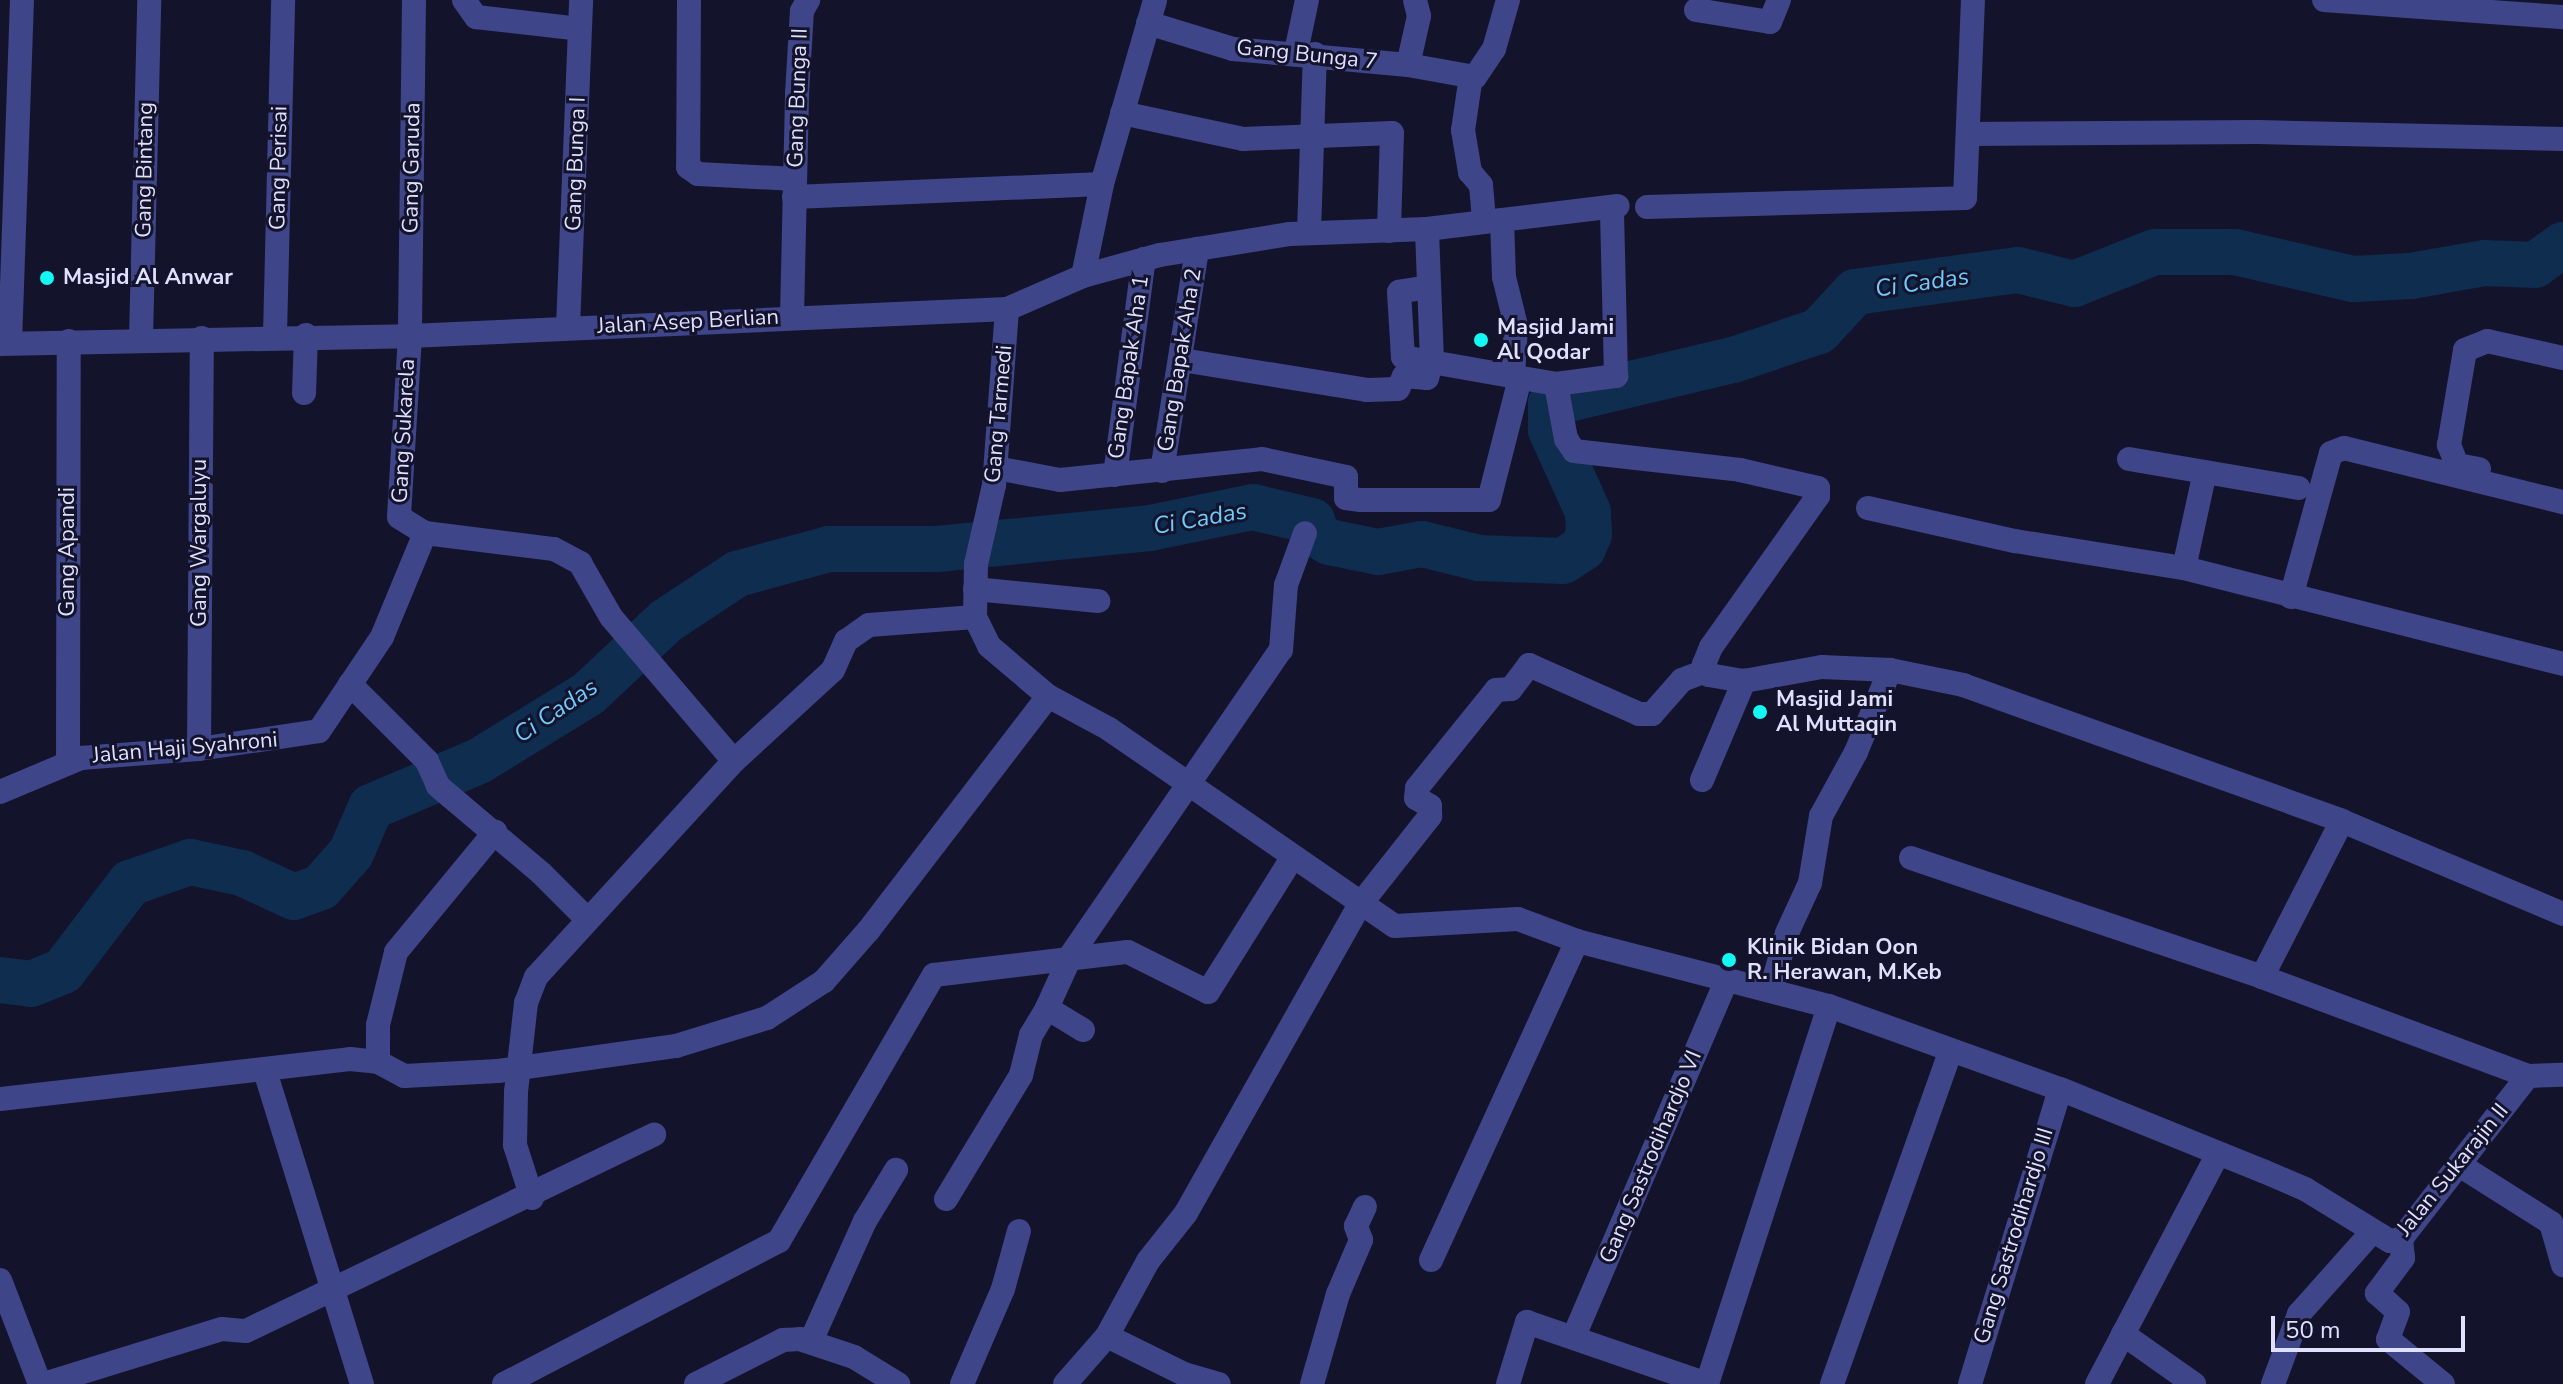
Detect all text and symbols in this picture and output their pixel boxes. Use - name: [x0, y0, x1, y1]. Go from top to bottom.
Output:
- street label: Gang Bunga II: [782, 28, 814, 168]
- street label: Gang Bunga 7: [1235, 34, 1379, 76]
- street label: Gang Bunga I: [560, 96, 592, 232]
- street label: Gang Bintang: [131, 102, 159, 238]
- street label: Gang Garuda: [398, 102, 426, 234]
- street label: Gang Perisai: [265, 106, 293, 230]
- water label: Ci Cadas: [1873, 262, 1971, 304]
- place label: Masjid Al Anwar: [63, 265, 233, 291]
- street label: Gang Bapak Aha 2: [1152, 266, 1208, 454]
- marker: Masjid Al Anwar: [38, 269, 56, 287]
- street label: Gang Bapak Aha 1: [1103, 273, 1155, 461]
- street label: Jalan Asep Berlian: [596, 304, 780, 340]
- place label: Masjid Jami Al Qodar: [1497, 314, 1614, 366]
- marker: Masjid Jami Al Qodar: [1472, 331, 1490, 349]
- street label: Gang Tarmedi: [980, 344, 1018, 484]
- street label: Gang Sukarela: [387, 358, 421, 504]
- street label: Gang Wargaluyu: [187, 459, 213, 627]
- street label: Gang Apandi: [55, 487, 81, 617]
- water label: Ci Cadas: [1151, 497, 1249, 541]
- water label: Ci Cadas: [509, 673, 603, 749]
- place label: Masjid Jami Al Muttaqin: [1776, 686, 1897, 738]
- marker: Masjid Jami Al Muttaqin: [1751, 703, 1769, 721]
- street label: Jalan Haji Syahroni: [91, 727, 279, 769]
- place label: Klinik Bidan Oon R. Herawan, M.Keb: [1747, 934, 1942, 986]
- marker: Klinik Bidan Oon R. Herawan, M.Keb: [1718, 949, 1740, 971]
- street label: Gang Sastrodihardjo VI: [1594, 1047, 1708, 1267]
- street label: Jalan Sukarajin II: [2392, 1098, 2514, 1242]
- street label: Gang Sastrodihardjo III: [1969, 1125, 2059, 1347]
- scale bar: [2275, 1300, 2469, 1350]
- text: 50 m: [2285, 1314, 2341, 1346]

